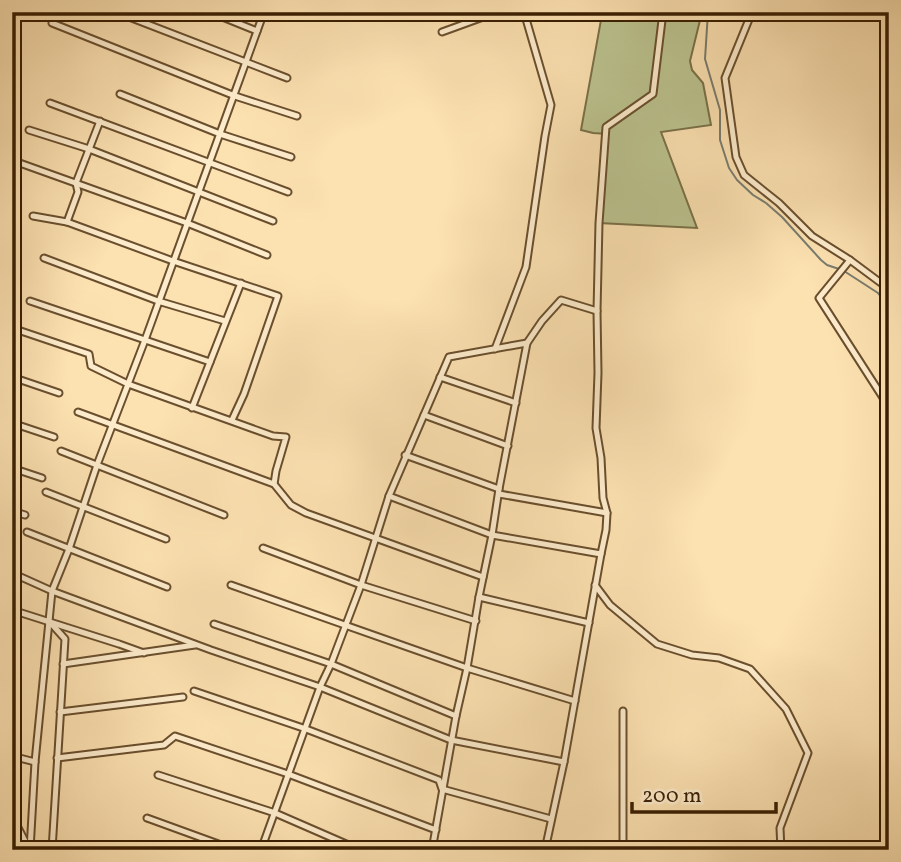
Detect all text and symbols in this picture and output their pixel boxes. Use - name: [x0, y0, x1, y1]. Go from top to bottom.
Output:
- scale bar: [632, 771, 775, 815]
- text: 200 m: [642, 782, 702, 811]

